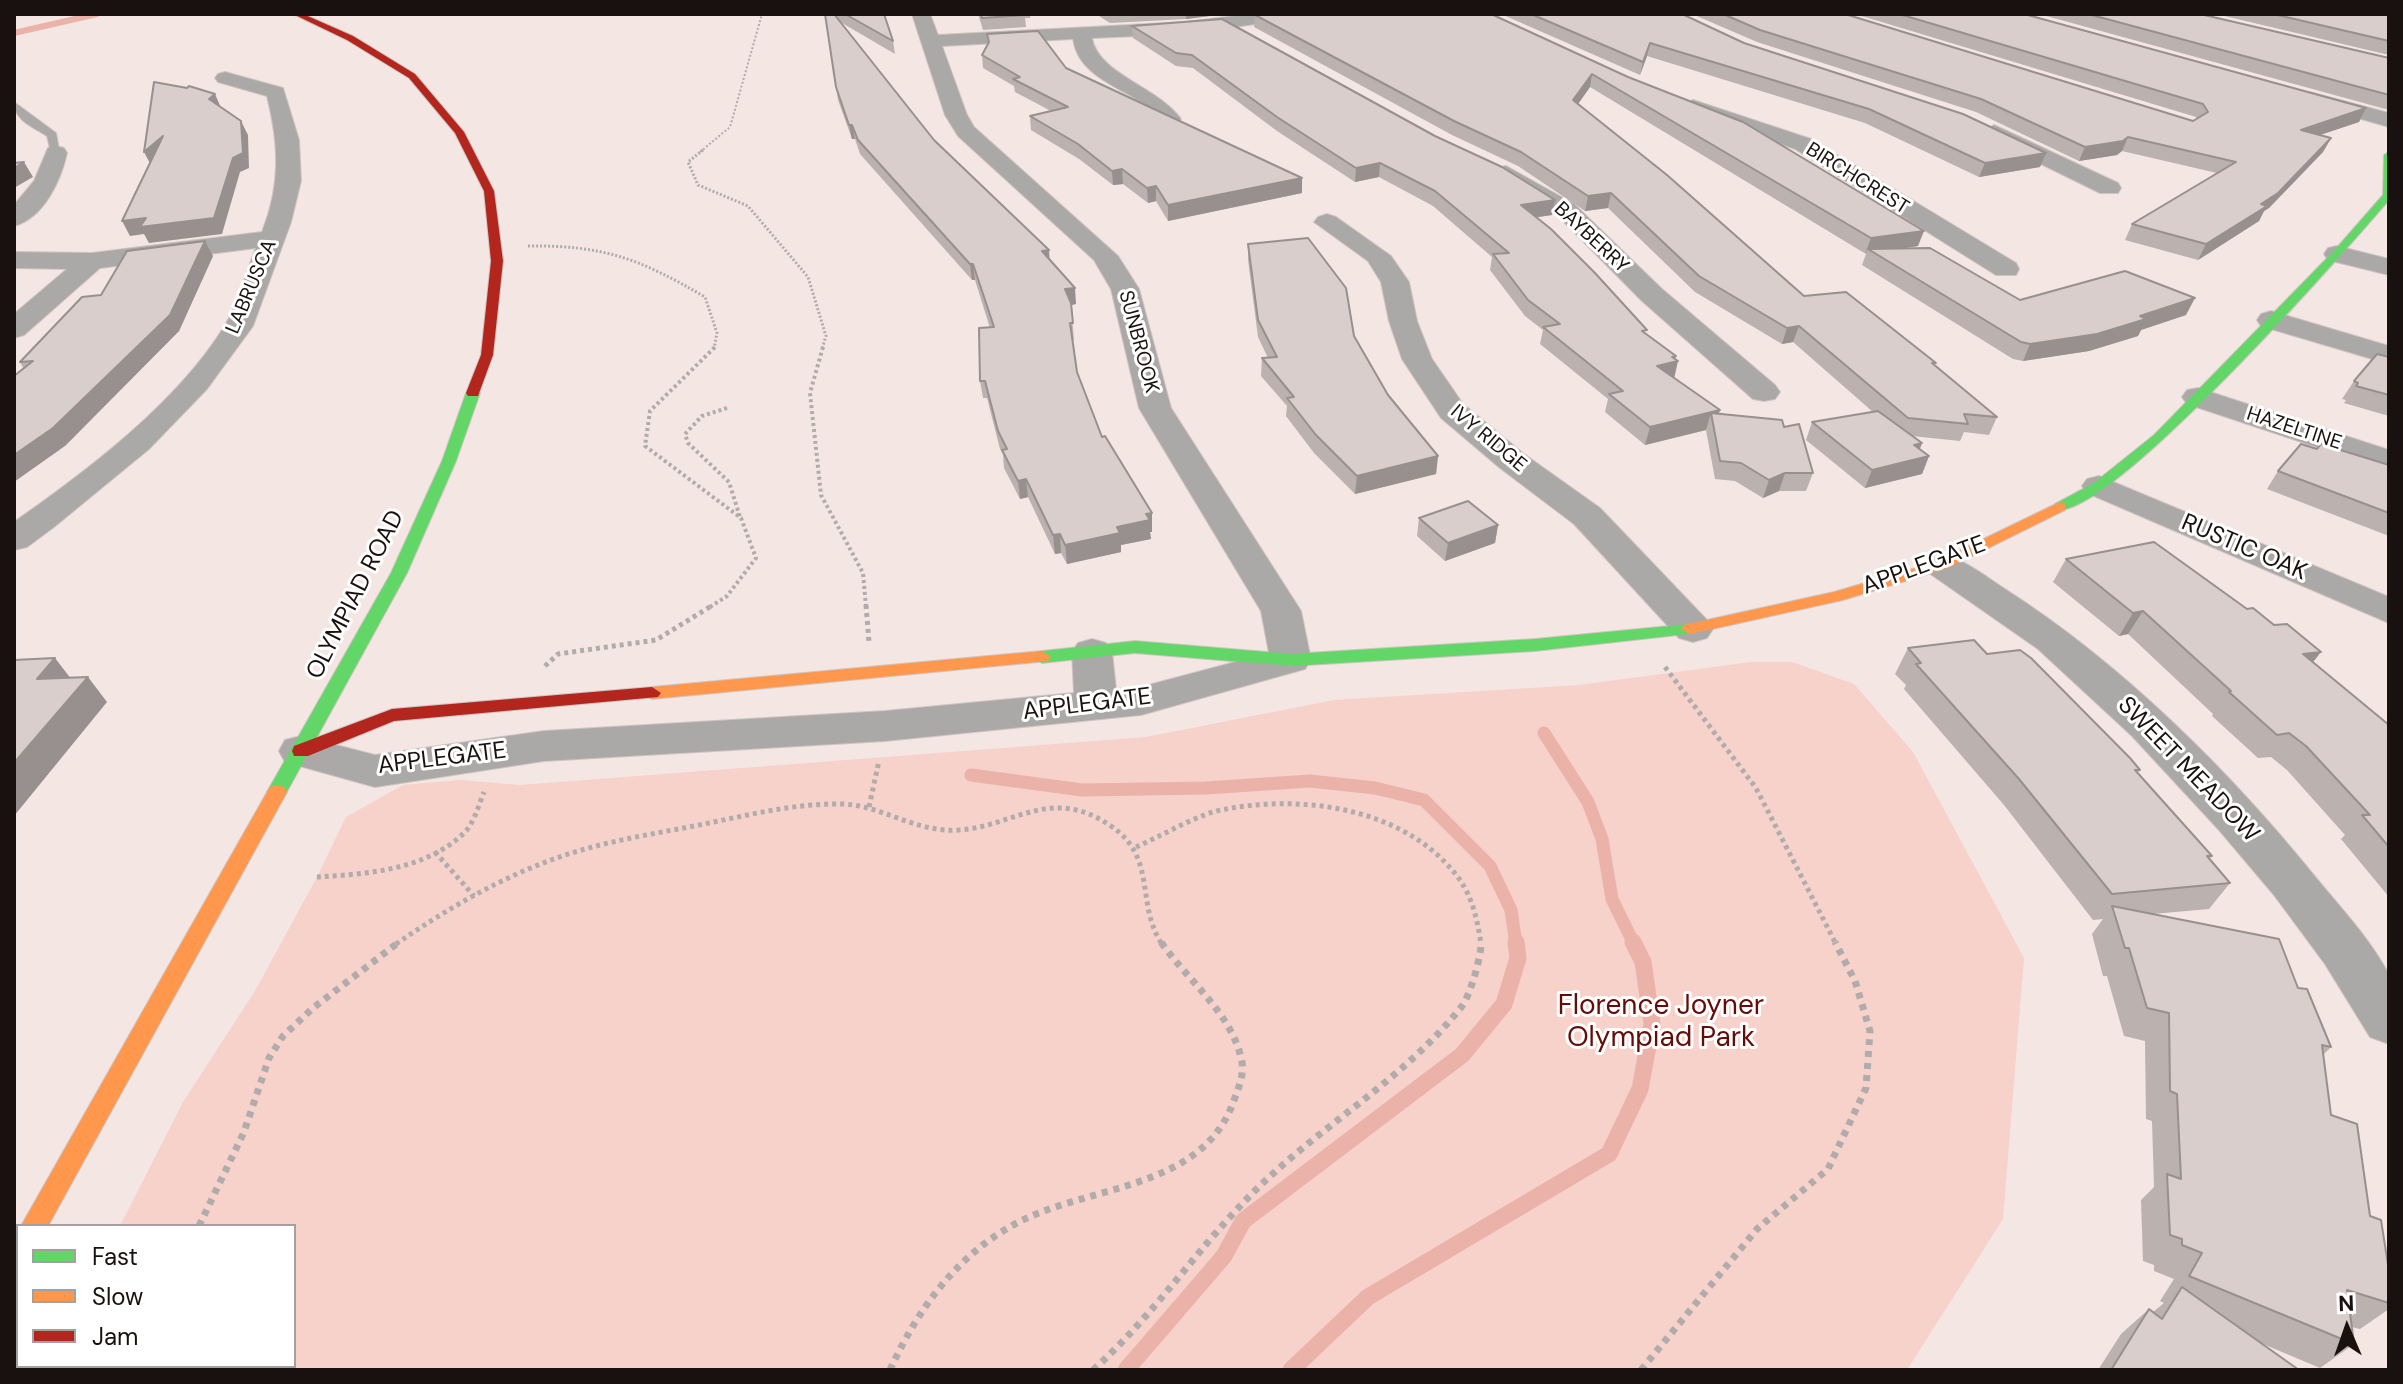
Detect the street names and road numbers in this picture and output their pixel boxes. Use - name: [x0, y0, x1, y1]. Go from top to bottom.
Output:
- street label: BIRCHCREST: [1801, 138, 1913, 220]
- street label: BAYBERRY: [1549, 197, 1633, 279]
- street label: LABRUSCA: [221, 236, 283, 338]
- street label: SUNBROOK: [1113, 288, 1163, 396]
- street label: IVY RIDGE: [1445, 400, 1531, 478]
- street label: HAZELTINE: [2244, 402, 2344, 456]
- street label: OLYMPIAD ROAD: [301, 506, 411, 684]
- street label: RUSTIC OAK: [2177, 509, 2311, 587]
- street label: APPLEGATE: [1858, 530, 1990, 602]
- street label: APPLEGATE: [1021, 683, 1153, 727]
- street label: SWEET MEADOW: [2111, 691, 2265, 849]
- street label: APPLEGATE: [376, 737, 508, 781]

